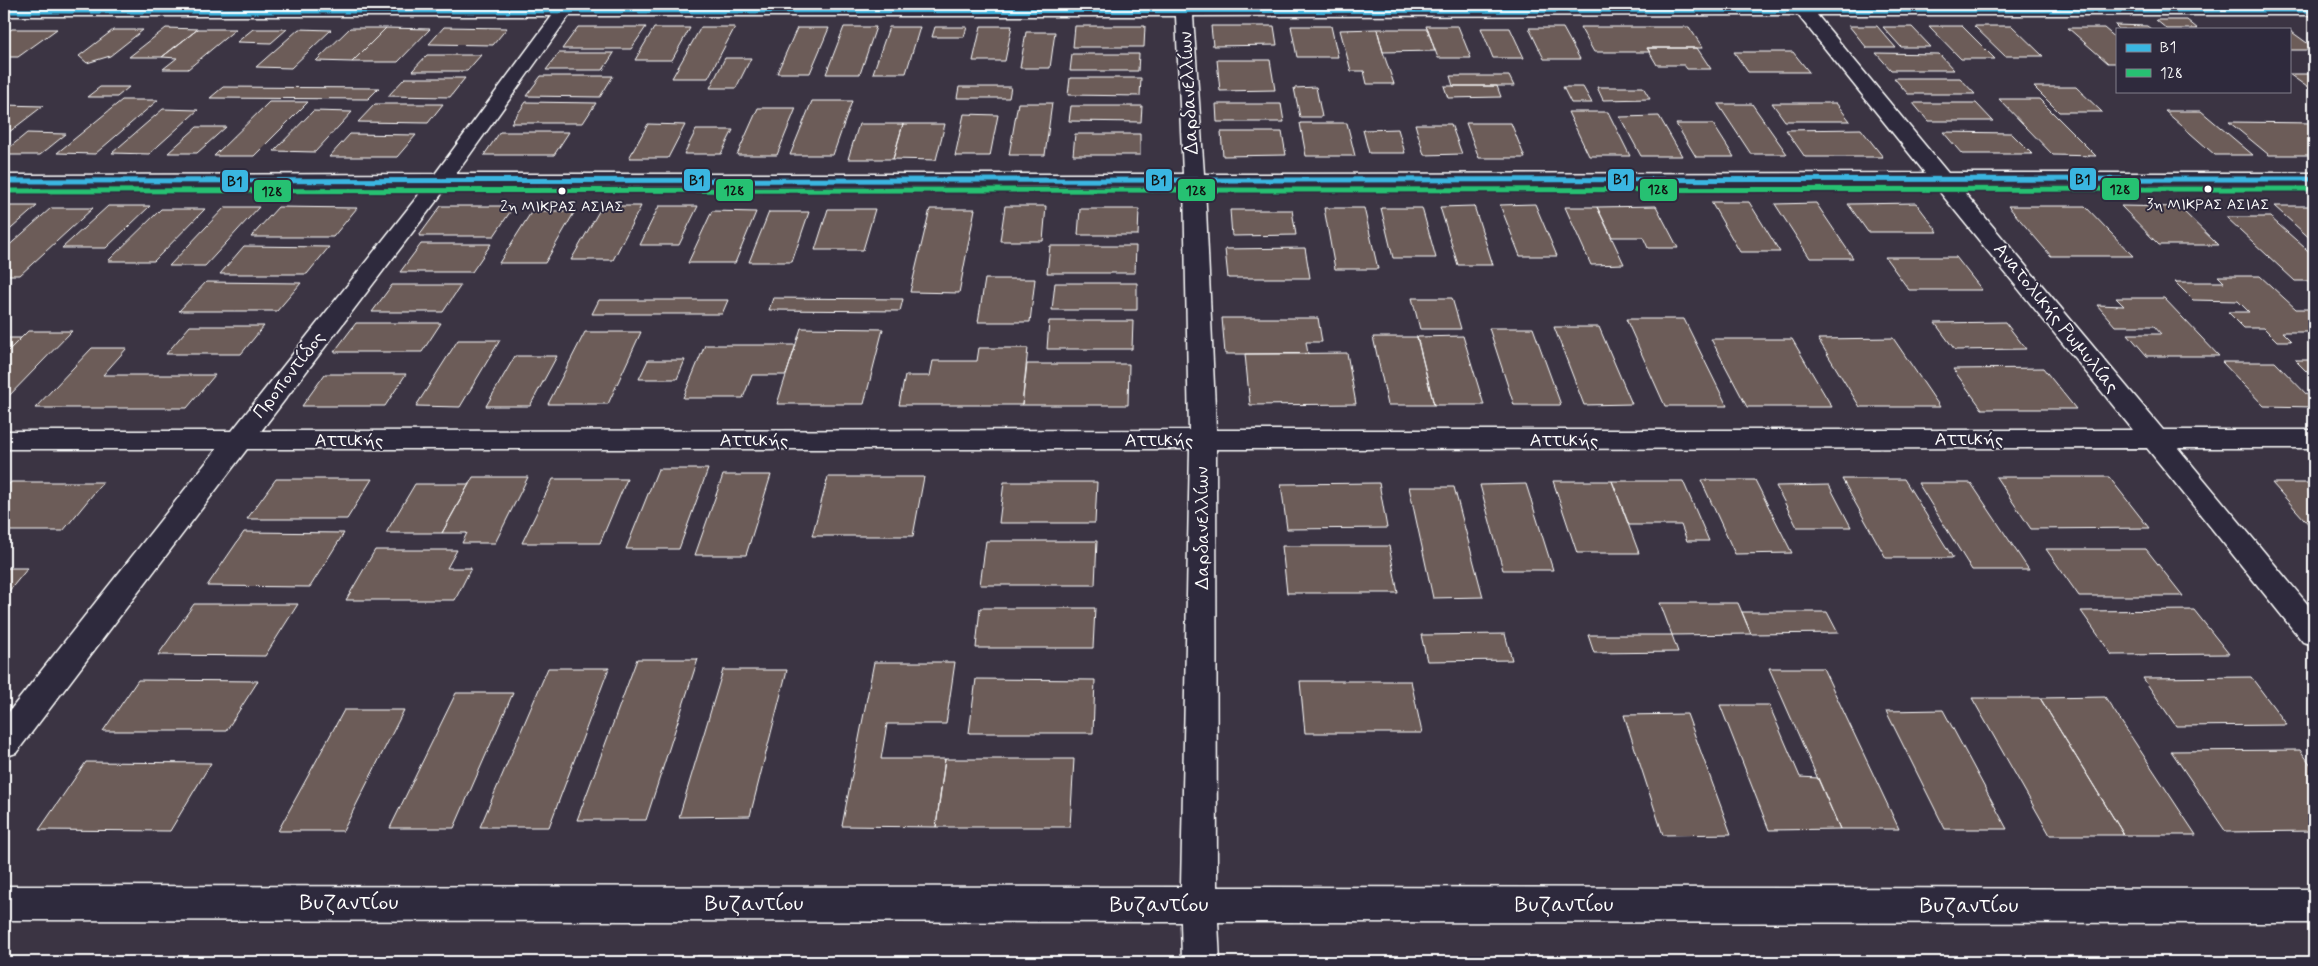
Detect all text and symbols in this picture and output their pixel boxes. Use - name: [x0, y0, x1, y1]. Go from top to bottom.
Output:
- legend: [2116, 28, 2290, 92]
- street label: Δαρδανελλίων: [1173, 31, 1205, 155]
- text: Β1: [2160, 38, 2176, 58]
- text: 128: [2160, 64, 2183, 84]
- line badge: Β1: [2069, 167, 2097, 191]
- line badge: Β1: [683, 168, 711, 192]
- line badge: Β1: [1145, 168, 1173, 192]
- line badge: Β1: [1607, 168, 1635, 192]
- line badge: Β1: [221, 169, 249, 193]
- text: Β1: [1613, 171, 1629, 189]
- text: Β1: [2075, 171, 2091, 189]
- text: Β1: [689, 172, 705, 190]
- text: Β1: [1151, 172, 1167, 190]
- text: Β1: [227, 173, 243, 191]
- line badge: 128: [2101, 177, 2140, 201]
- line badge: 128: [715, 178, 754, 202]
- line badge: 128: [1177, 178, 1216, 202]
- line badge: 128: [1639, 178, 1678, 202]
- line badge: 128: [253, 179, 292, 203]
- text: 128: [1647, 181, 1669, 199]
- text: 128: [2109, 181, 2131, 199]
- text: 128: [723, 182, 745, 200]
- text: 128: [1185, 182, 1207, 200]
- text: 128: [261, 183, 283, 201]
- marker: 3η ΜΙΚΡΑΣ ΑΣΙΑΣ: [2203, 184, 2213, 194]
- marker: 2η ΜΙΚΡΑΣ ΑΣΙΑΣ: [557, 186, 567, 196]
- place label: 3η ΜΙΚΡΑΣ ΑΣΙΑΣ: [2147, 195, 2269, 215]
- place label: 2η ΜΙΚΡΑΣ ΑΣΙΑΣ: [500, 197, 624, 217]
- street label: Ανατολικής Ρωμυλίας: [1988, 238, 2124, 398]
- street label: Προποντίδος: [247, 326, 331, 424]
- street label: Αττικής: [1935, 427, 2003, 452]
- street label: Αττικής: [315, 428, 383, 453]
- street label: Αττικής: [720, 428, 788, 453]
- street label: Αττικής: [1125, 428, 1193, 453]
- street label: Αττικής: [1530, 428, 1598, 453]
- street label: Δαρδανελλίων: [1190, 466, 1215, 590]
- street label: Βυζαντίου: [300, 889, 398, 917]
- street label: Βυζαντίου: [705, 890, 803, 918]
- street label: Βυζαντίου: [1110, 891, 1208, 919]
- street label: Βυζαντίου: [1515, 891, 1613, 919]
- street label: Βυζαντίου: [1920, 892, 2018, 920]

